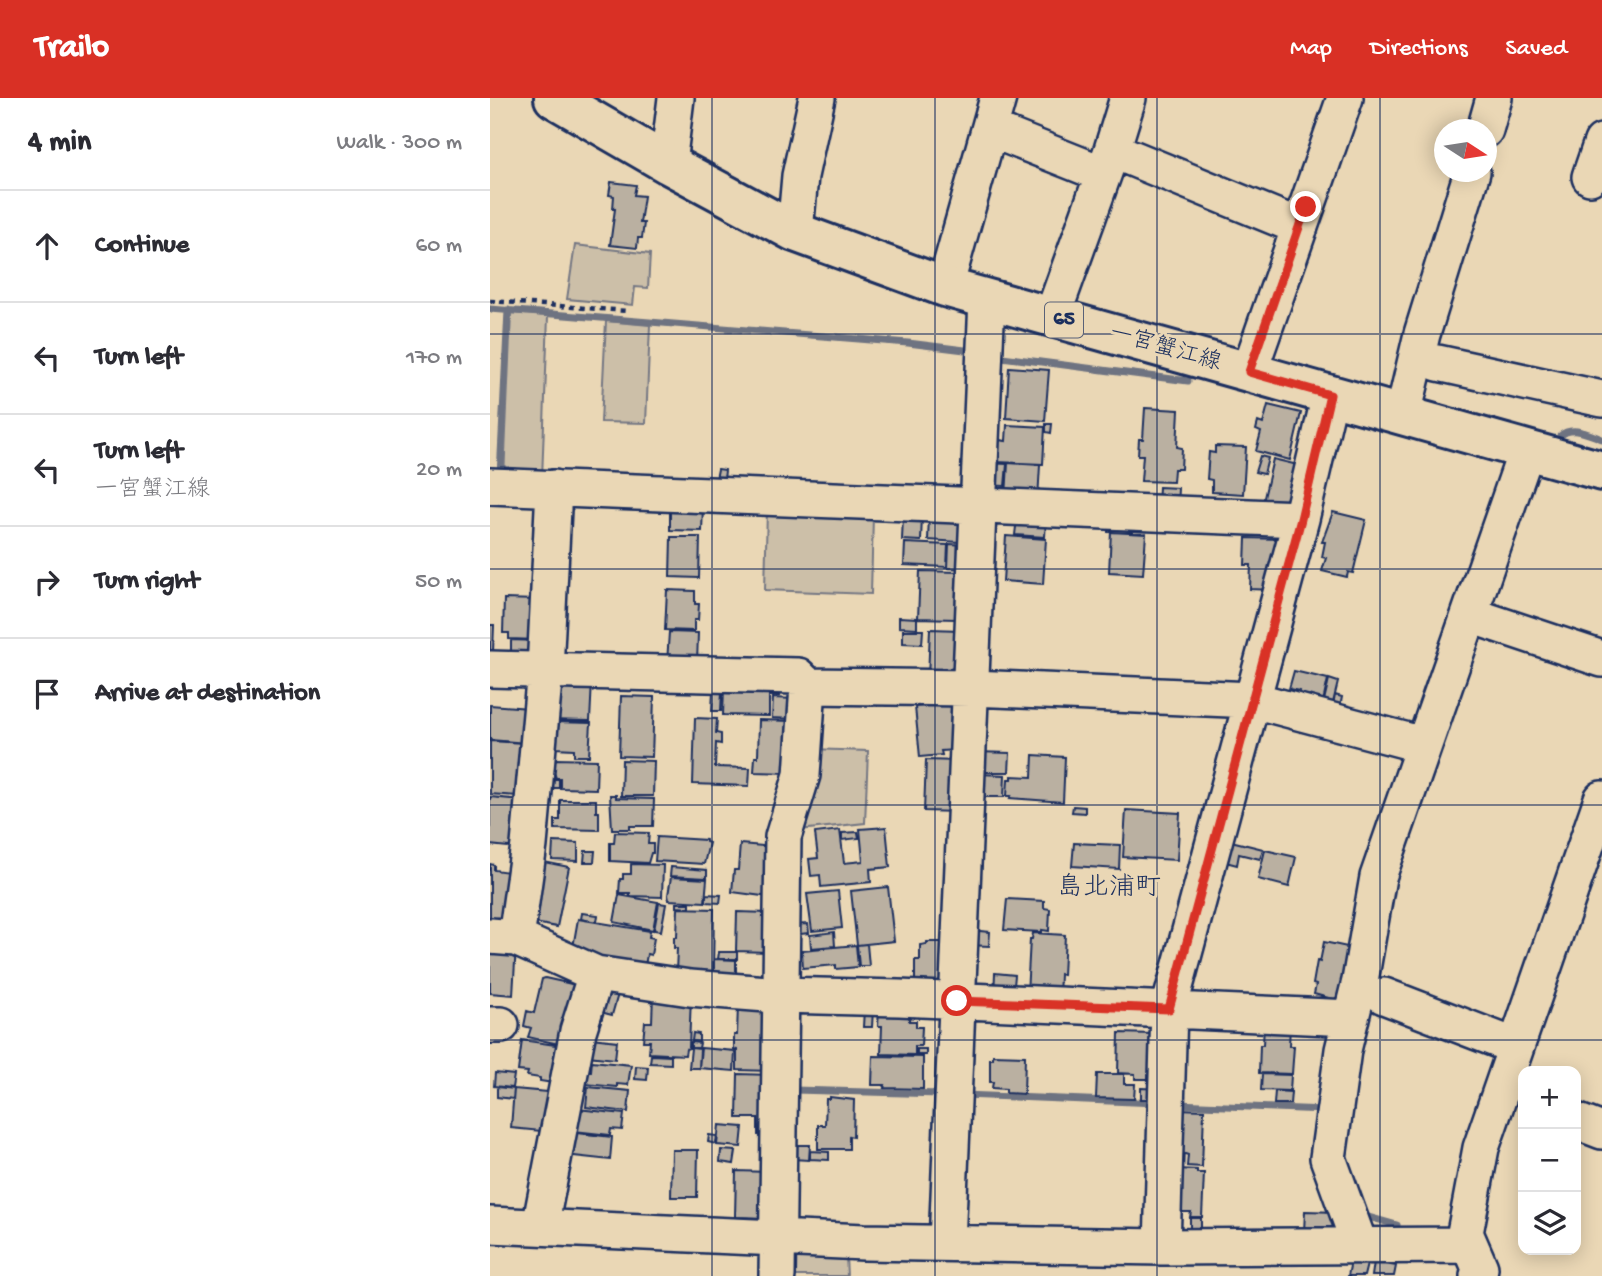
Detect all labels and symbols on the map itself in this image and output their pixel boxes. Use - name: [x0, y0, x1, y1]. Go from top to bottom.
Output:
- north arrow: [1434, 119, 1497, 182]
- route end: [1290, 191, 1321, 222]
- road number: 65: [1045, 302, 1083, 338]
- street label: 一宮蟹江線: [1106, 319, 1224, 378]
- district label: 島北浦町: [1057, 872, 1161, 905]
- route start: [941, 985, 972, 1016]

